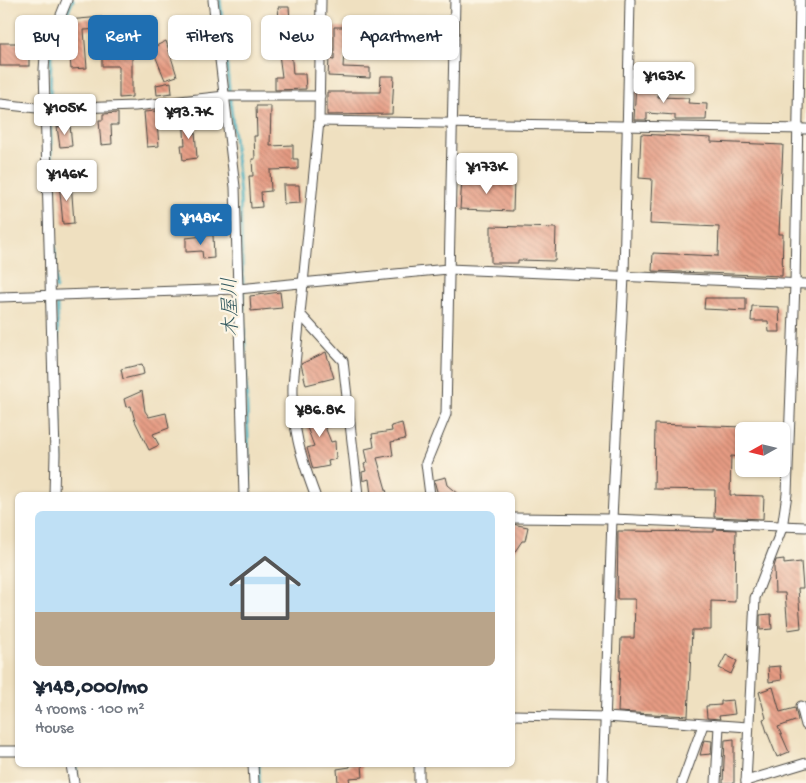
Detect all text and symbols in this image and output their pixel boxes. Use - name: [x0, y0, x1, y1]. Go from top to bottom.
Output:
- chip: Buy: [15, 15, 78, 60]
- chip: Rent: [88, 15, 158, 60]
- chip: Filters: [168, 15, 251, 60]
- chip: New: [261, 15, 332, 60]
- chip: Apartment: [342, 15, 459, 60]
- pin: ¥163K: [629, 62, 699, 104]
- text: ¥163K: [644, 68, 684, 87]
- pin: ¥105K: [30, 94, 100, 136]
- pin: ¥93.7K: [148, 98, 230, 140]
- text: ¥105K: [45, 100, 85, 119]
- text: ¥93.7K: [166, 104, 212, 123]
- pin: ¥173K: [452, 152, 522, 195]
- text: ¥173K: [467, 159, 507, 178]
- pin: ¥146K: [32, 160, 102, 202]
- text: ¥146K: [48, 166, 86, 185]
- pin: ¥148K: [166, 204, 236, 246]
- text: ¥148K: [181, 210, 221, 229]
- water label: 木屋川: [218, 276, 245, 337]
- pin: ¥86.8K: [279, 396, 361, 438]
- text: ¥86.8K: [297, 402, 343, 421]
- north arrow: [735, 422, 790, 478]
- map controls: [735, 422, 790, 477]
- icon: home: [220, 543, 310, 633]
- text: ¥148,000/mo: [35, 676, 148, 701]
- text: 4 rooms · 100 m²: [35, 701, 145, 720]
- text: House: [35, 720, 74, 739]

